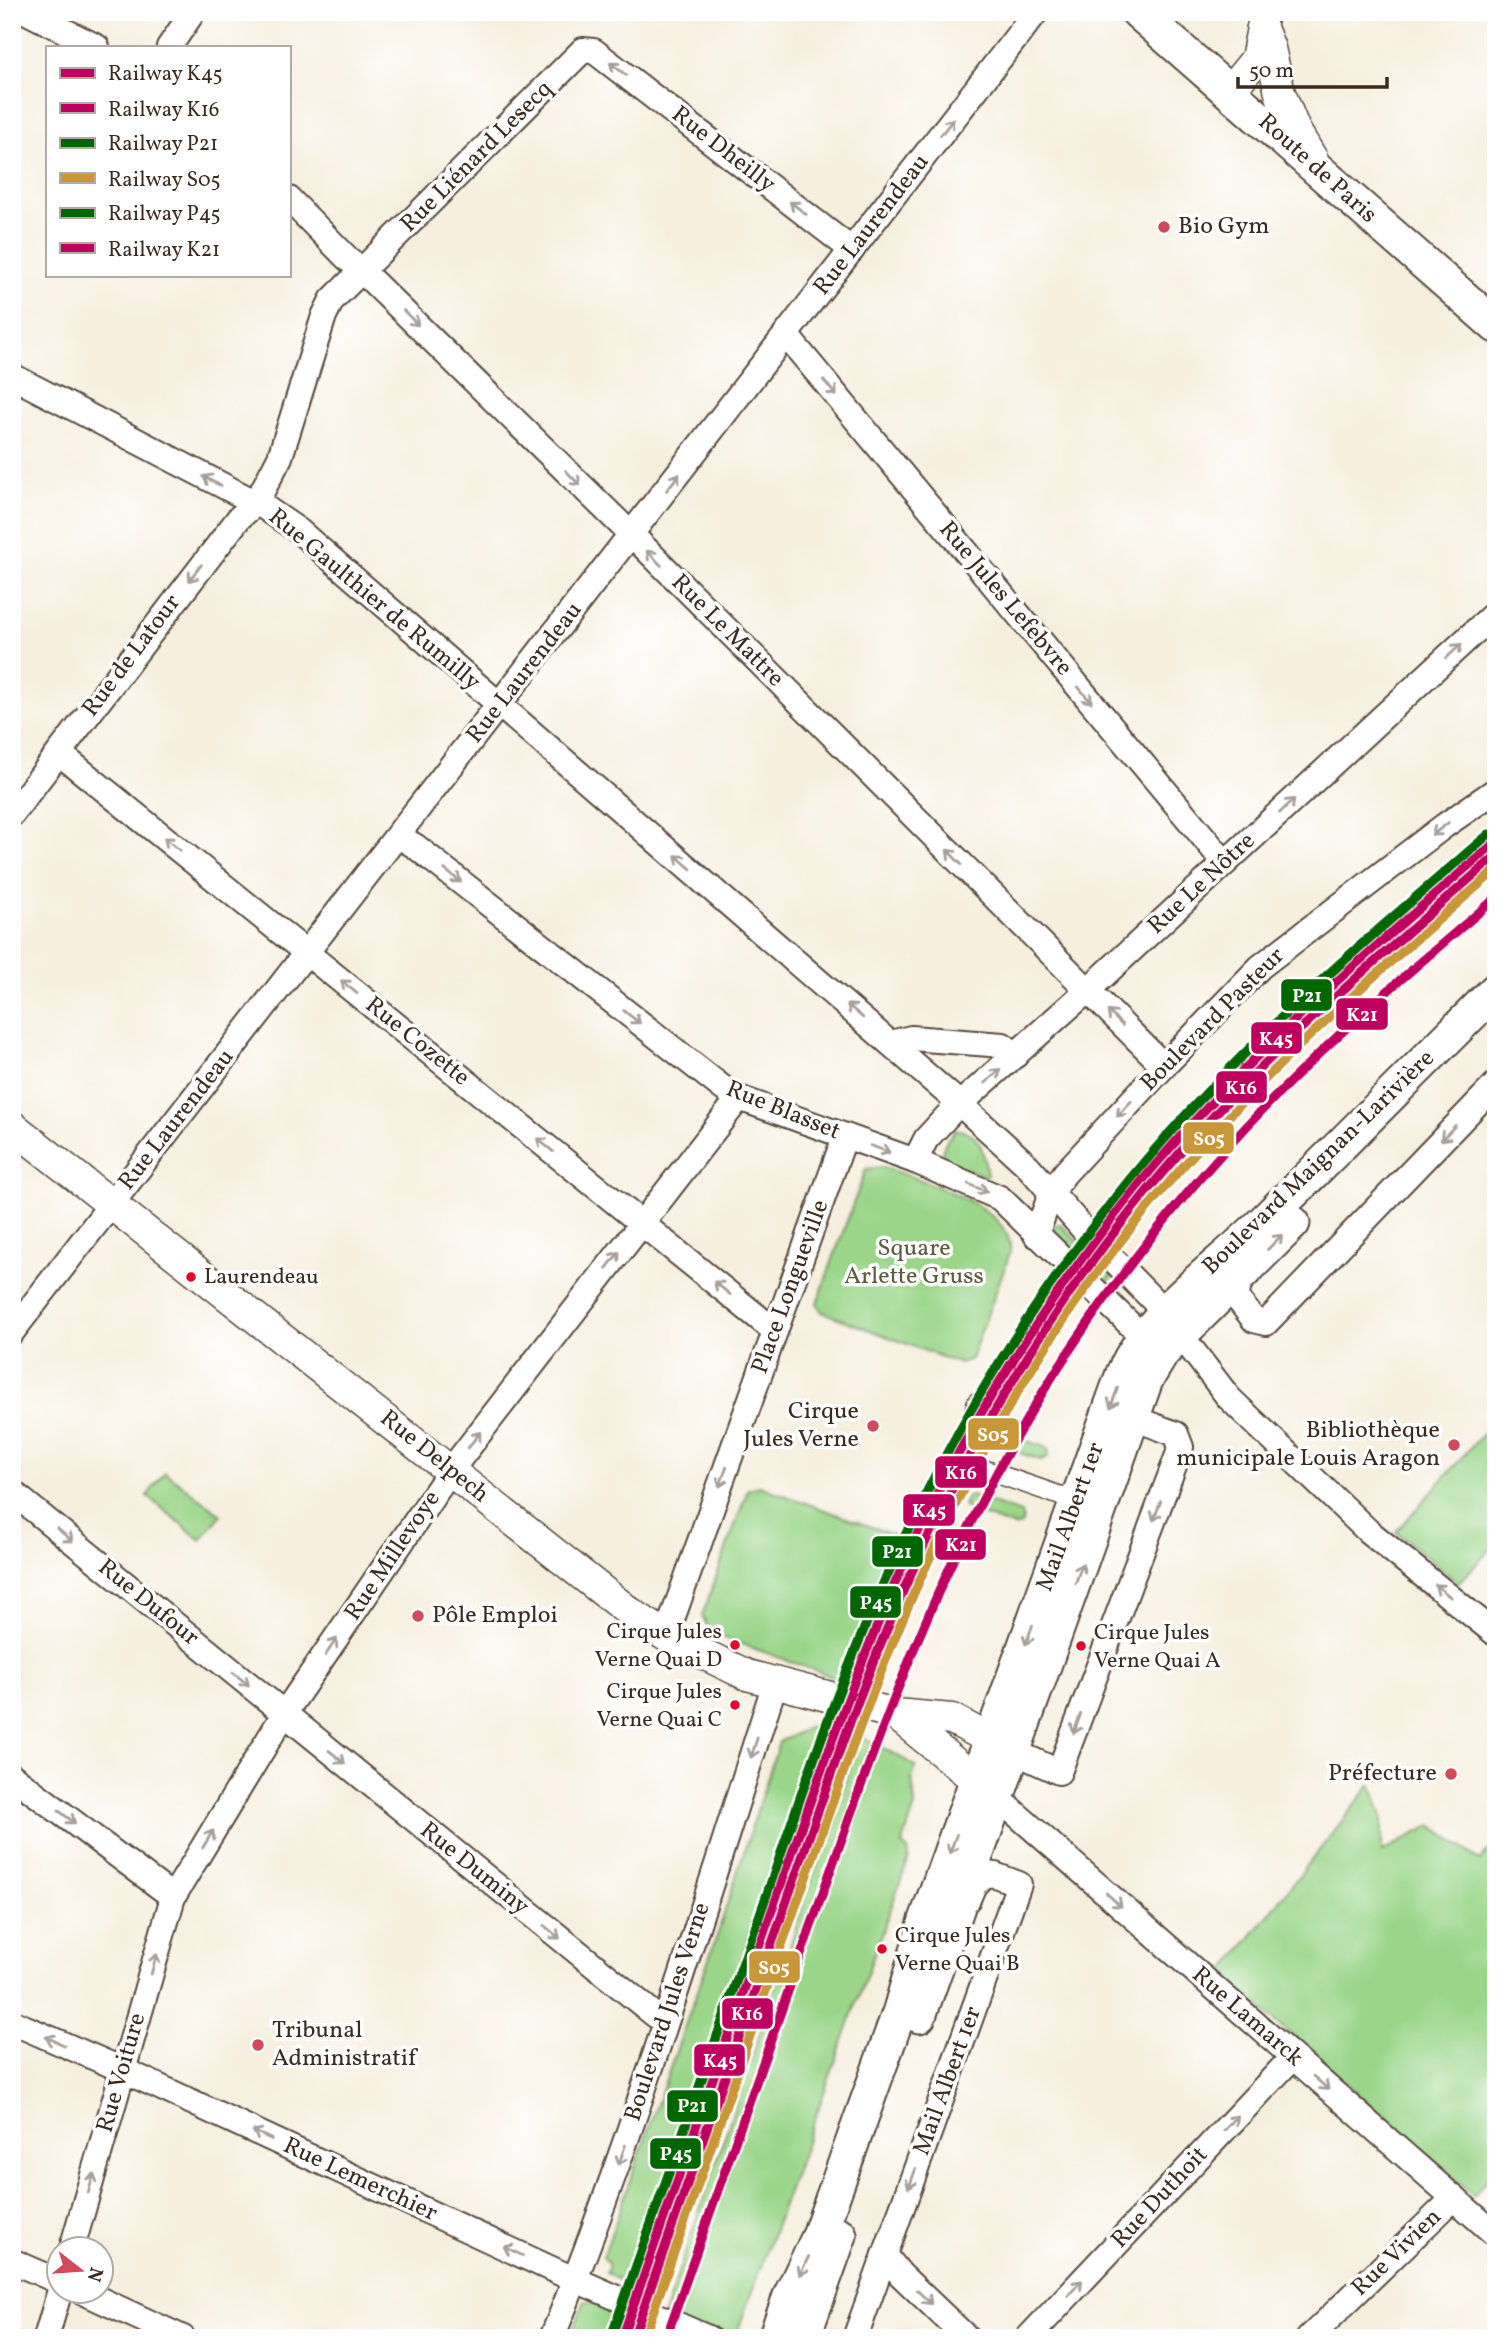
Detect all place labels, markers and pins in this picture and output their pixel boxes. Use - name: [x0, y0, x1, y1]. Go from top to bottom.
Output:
- place label: Bio Gym: [1178, 210, 1270, 244]
- marker: Bio Gym: [1156, 219, 1172, 235]
- place label: Laurendeau: [204, 1262, 319, 1293]
- marker: Laurendeau: [184, 1270, 198, 1284]
- place label: Cirque Jules Verne: [743, 1395, 859, 1457]
- place label: Bibliothèque municipale Louis Aragon: [1176, 1414, 1440, 1476]
- marker: Cirque Jules Verne: [865, 1418, 881, 1434]
- marker: Bibliothèque municipale Louis Aragon: [1446, 1437, 1462, 1453]
- place label: Pôle Emploi: [432, 1599, 558, 1633]
- marker: Pôle Emploi: [410, 1608, 426, 1624]
- place label: Cirque Jules Verne Quai D: [595, 1617, 722, 1676]
- place label: Cirque Jules Verne Quai A: [1094, 1618, 1221, 1677]
- marker: Cirque Jules Verne Quai D: [728, 1638, 742, 1652]
- marker: Cirque Jules Verne Quai A: [1074, 1639, 1088, 1653]
- place label: Cirque Jules Verne Quai C: [597, 1677, 722, 1736]
- marker: Cirque Jules Verne Quai C: [728, 1698, 742, 1712]
- place label: Préfecture: [1328, 1757, 1437, 1791]
- marker: Préfecture: [1443, 1766, 1459, 1782]
- place label: Cirque Jules Verne Quai B: [895, 1921, 1020, 1980]
- marker: Cirque Jules Verne Quai B: [875, 1942, 889, 1956]
- place label: Tribunal Administratif: [272, 2014, 419, 2076]
- marker: Tribunal Administratif: [250, 2037, 266, 2053]

